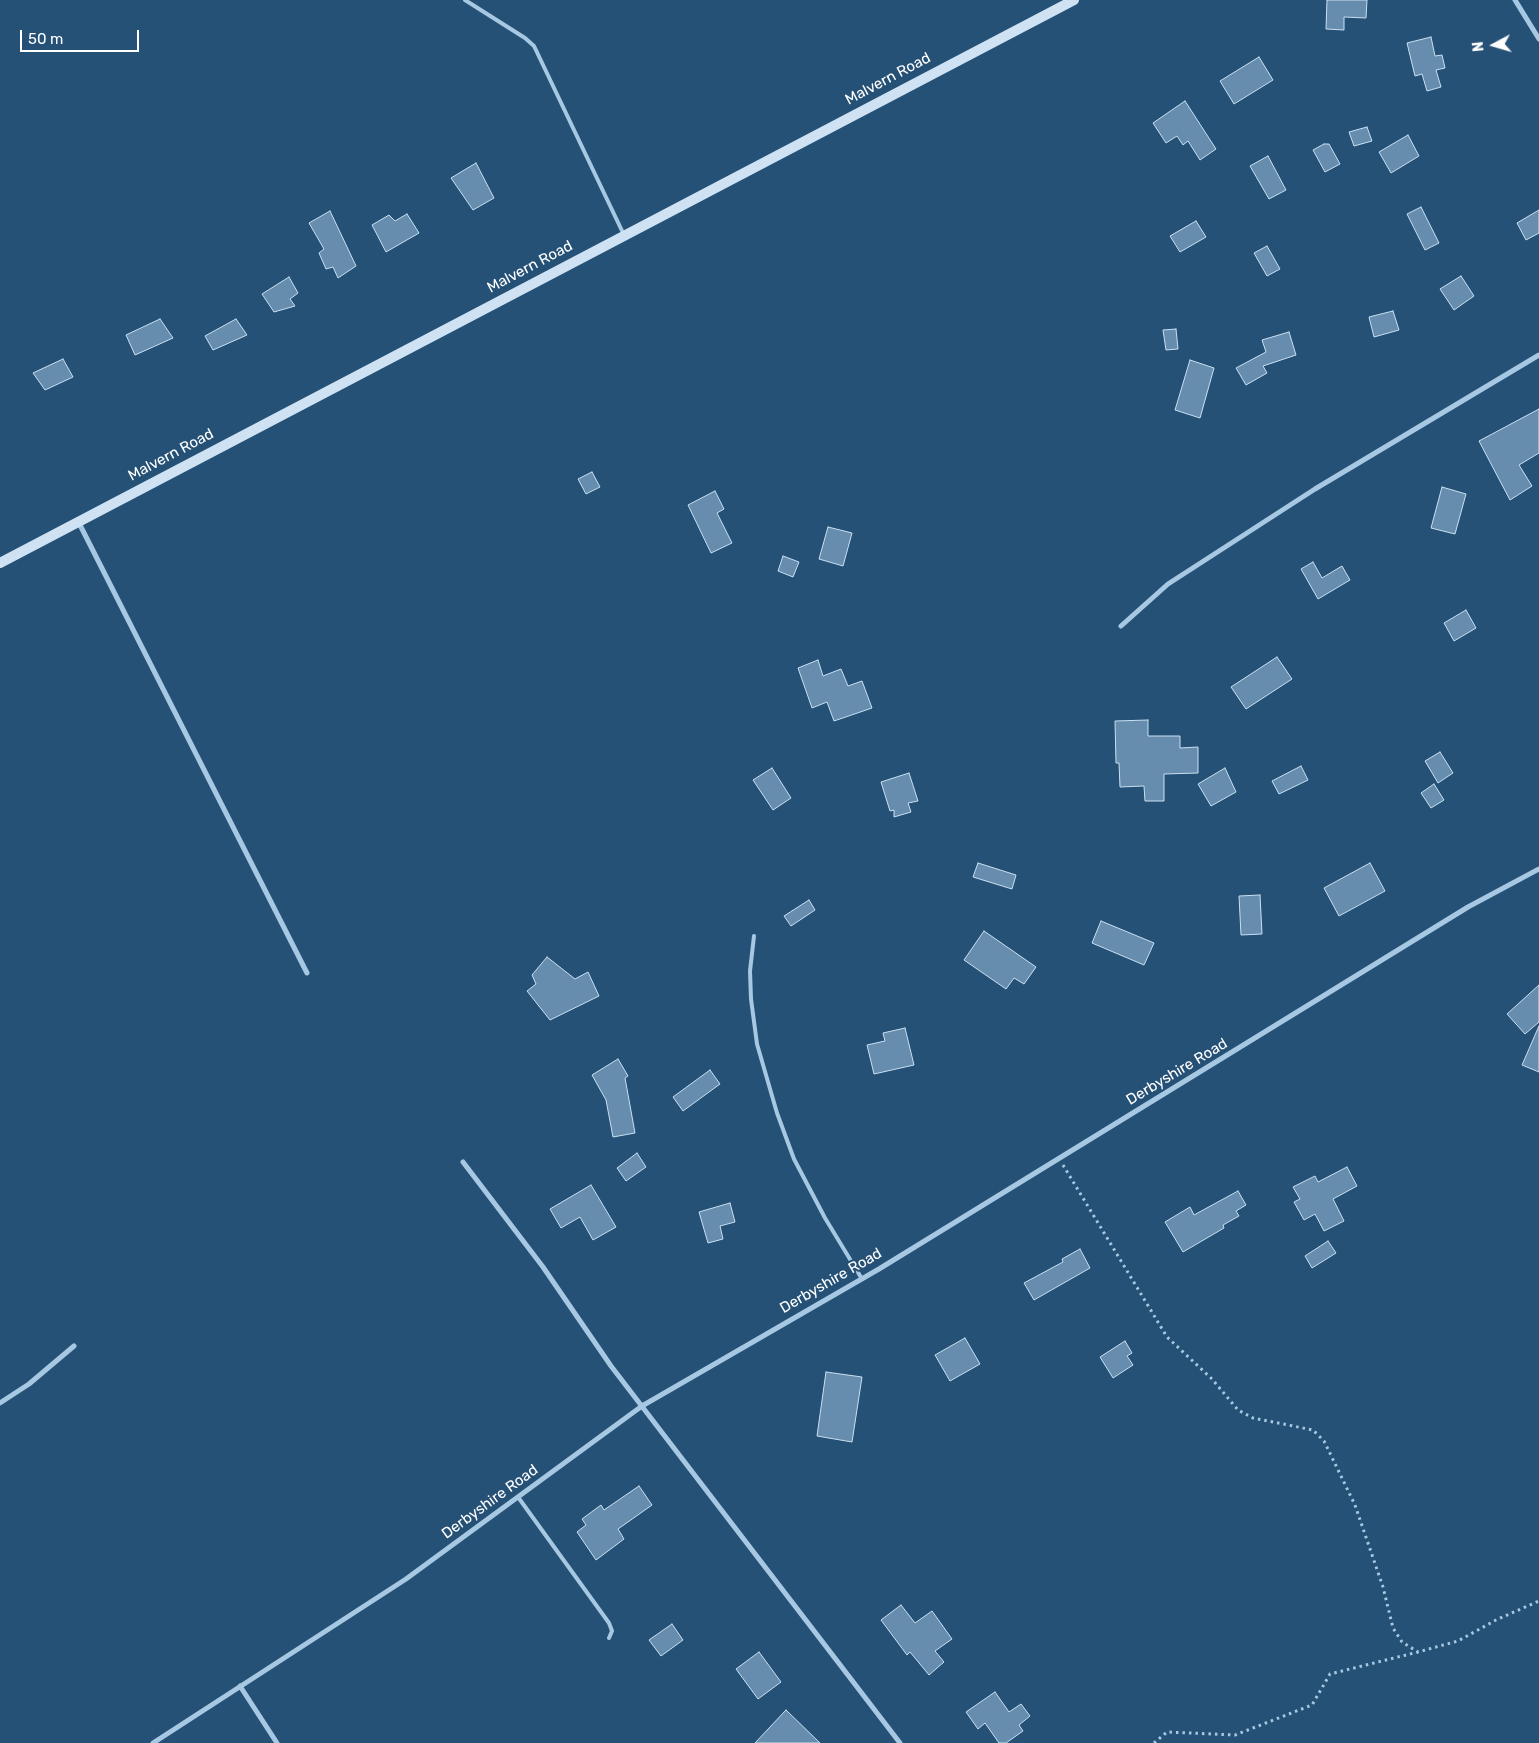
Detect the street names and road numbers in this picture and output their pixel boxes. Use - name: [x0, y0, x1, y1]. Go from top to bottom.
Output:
- street label: Malvern Road: [842, 49, 934, 109]
- street label: Malvern Road: [484, 237, 576, 297]
- street label: Malvern Road: [125, 425, 217, 485]
- street label: Derbyshire Road: [1123, 1035, 1231, 1109]
- street label: Derbyshire Road: [777, 1245, 885, 1317]
- street label: Derbyshire Road: [438, 1461, 542, 1543]

